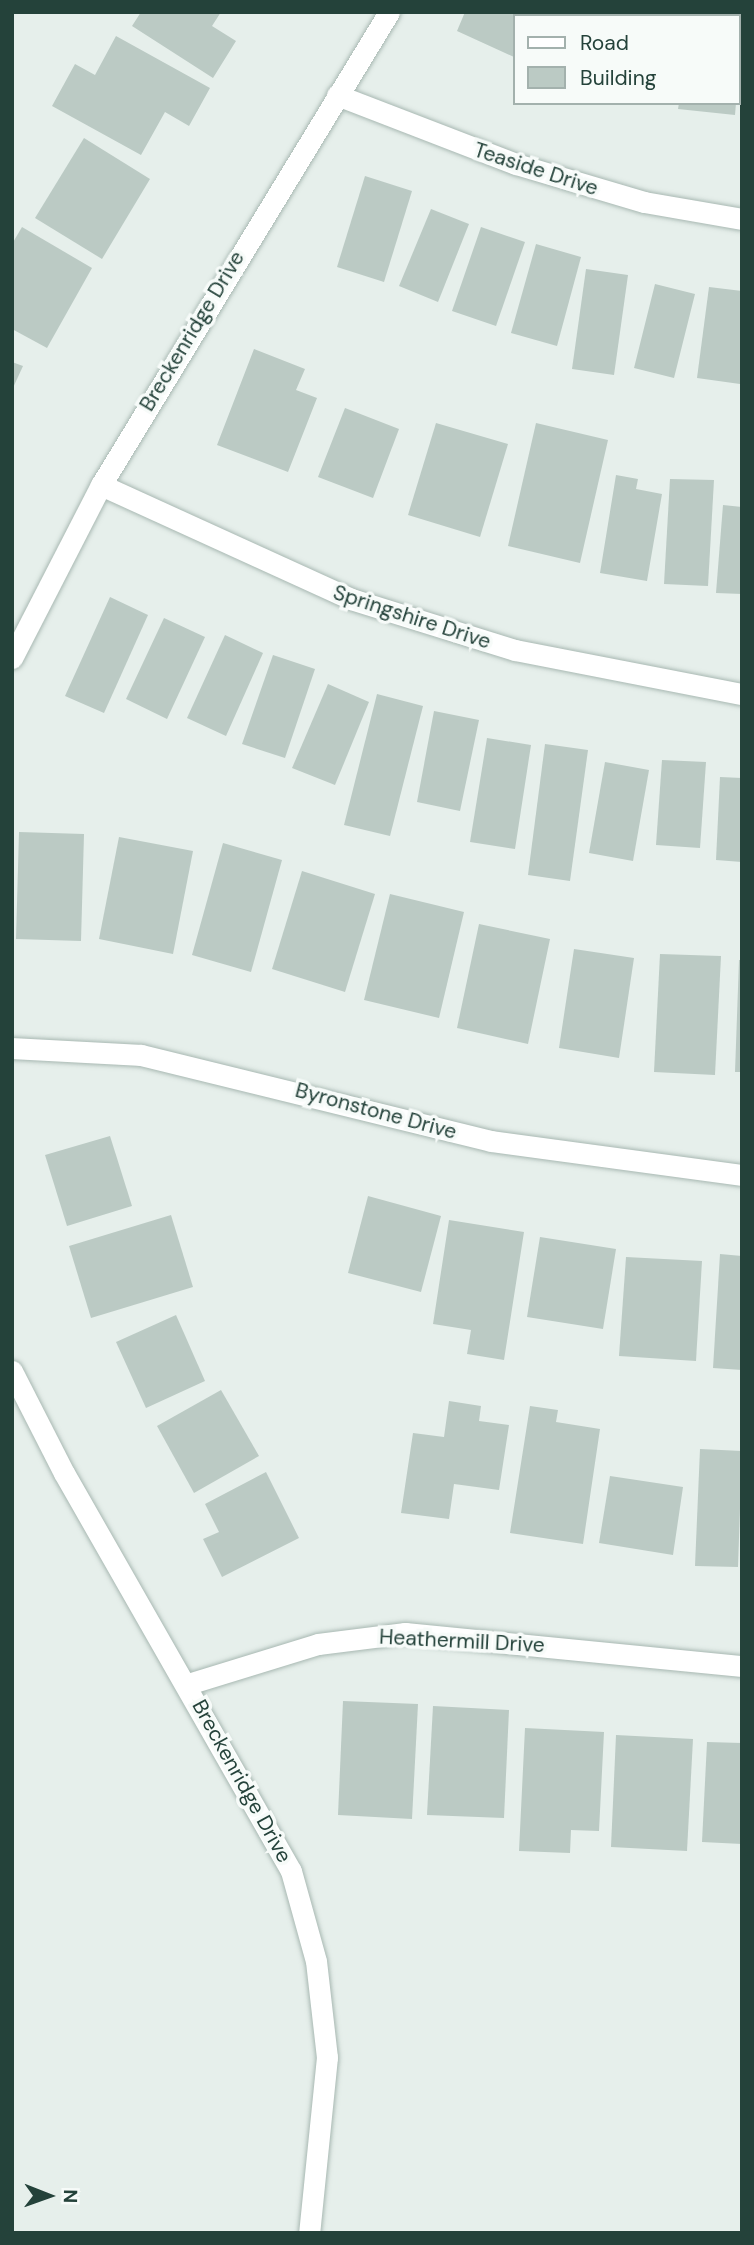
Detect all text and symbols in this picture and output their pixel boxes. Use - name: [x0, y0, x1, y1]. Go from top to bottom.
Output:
- legend: [512, 14, 740, 105]
- text: Road: [580, 29, 629, 57]
- text: Building: [580, 64, 656, 92]
- street label: Teaside Drive: [471, 137, 601, 201]
- street label: Breckenridge Drive: [134, 246, 250, 416]
- street label: Springshire Drive: [330, 580, 494, 654]
- street label: Byronstone Drive: [293, 1077, 459, 1145]
- street label: Heathermill Drive: [379, 1624, 545, 1658]
- street label: Breckenridge Drive: [187, 1695, 297, 1867]
- north arrow: [14, 2161, 84, 2231]
- text: N: [58, 2189, 83, 2204]

